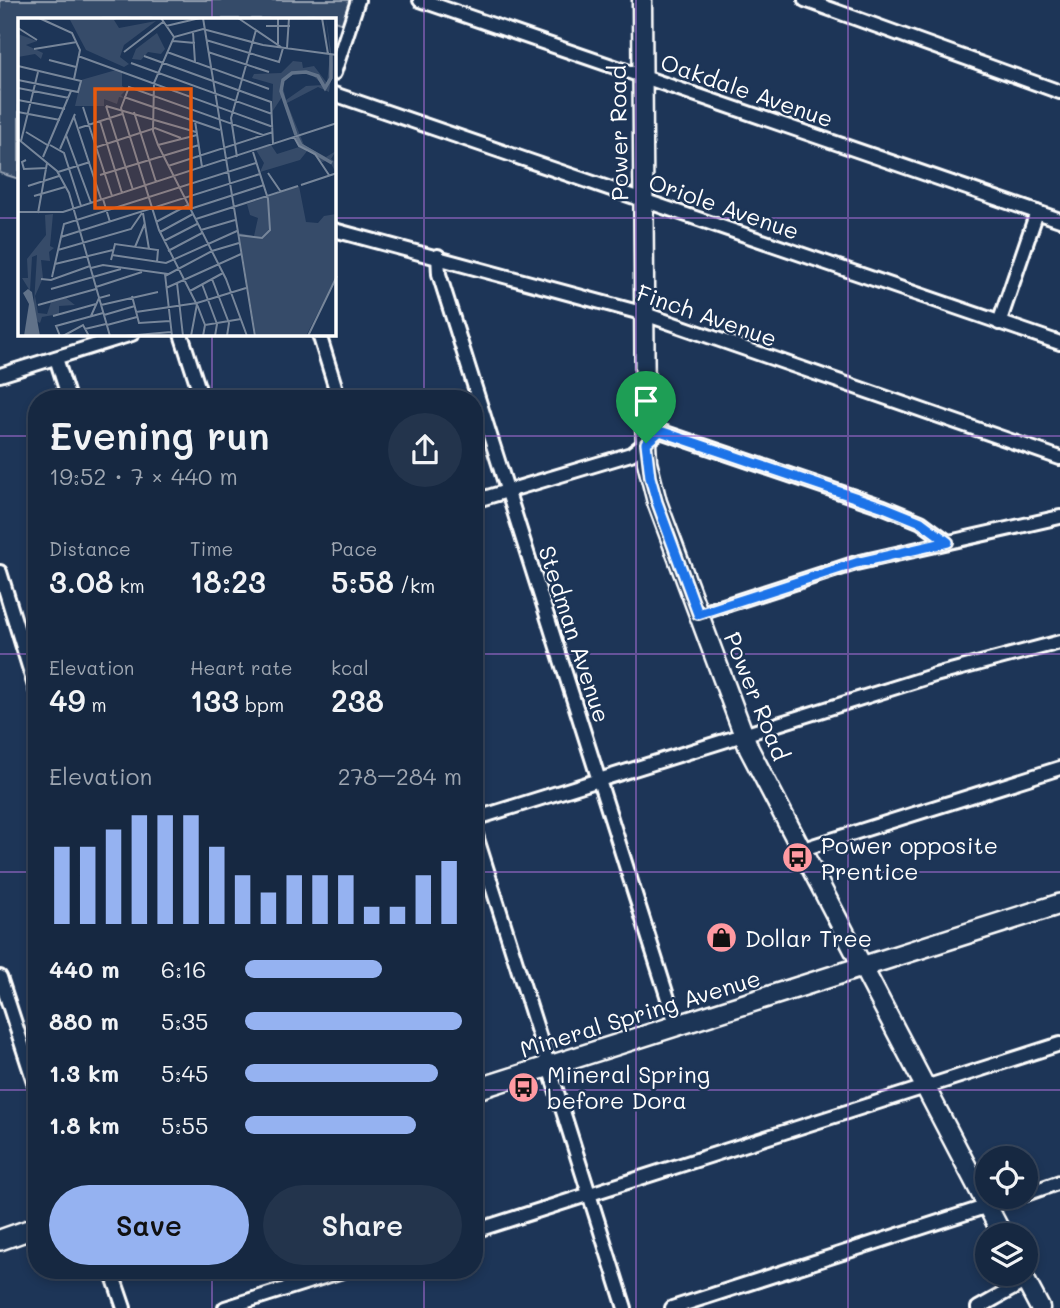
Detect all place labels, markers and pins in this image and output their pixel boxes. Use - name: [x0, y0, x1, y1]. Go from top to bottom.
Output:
- pin: [616, 371, 676, 443]
- place label: Power opposite Prentice: [821, 830, 998, 886]
- bus stop icon: Power opposite Prentice: [781, 841, 815, 875]
- shop icon: Dollar Tree: [705, 921, 739, 955]
- place label: Dollar Tree: [745, 923, 872, 953]
- place label: Mineral Spring before Dora: [547, 1059, 710, 1115]
- bus stop icon: Mineral Spring before Dora: [507, 1070, 541, 1104]

